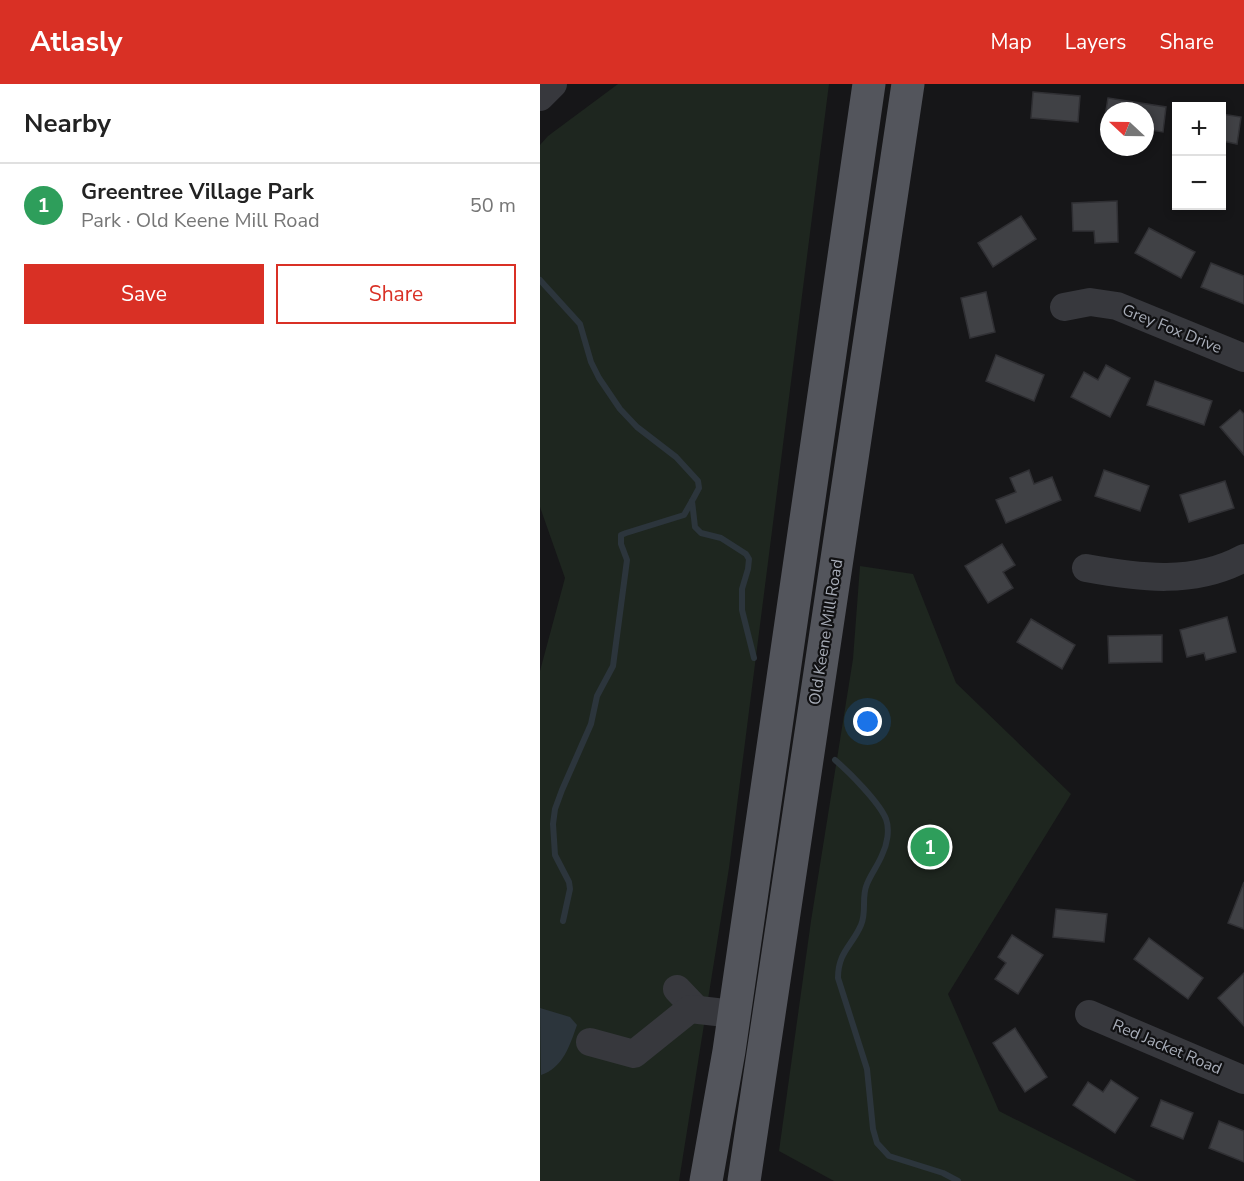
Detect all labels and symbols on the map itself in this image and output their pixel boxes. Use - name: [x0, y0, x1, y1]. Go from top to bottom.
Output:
- north arrow: [1100, 102, 1154, 156]
- street label: Grey Fox Drive: [1119, 299, 1225, 359]
- street label: Old Keene Mill Road: [804, 558, 848, 706]
- your location: [853, 707, 882, 736]
- pin: 1: [910, 824, 950, 870]
- street label: Red Jacket Road: [1109, 1014, 1225, 1080]

